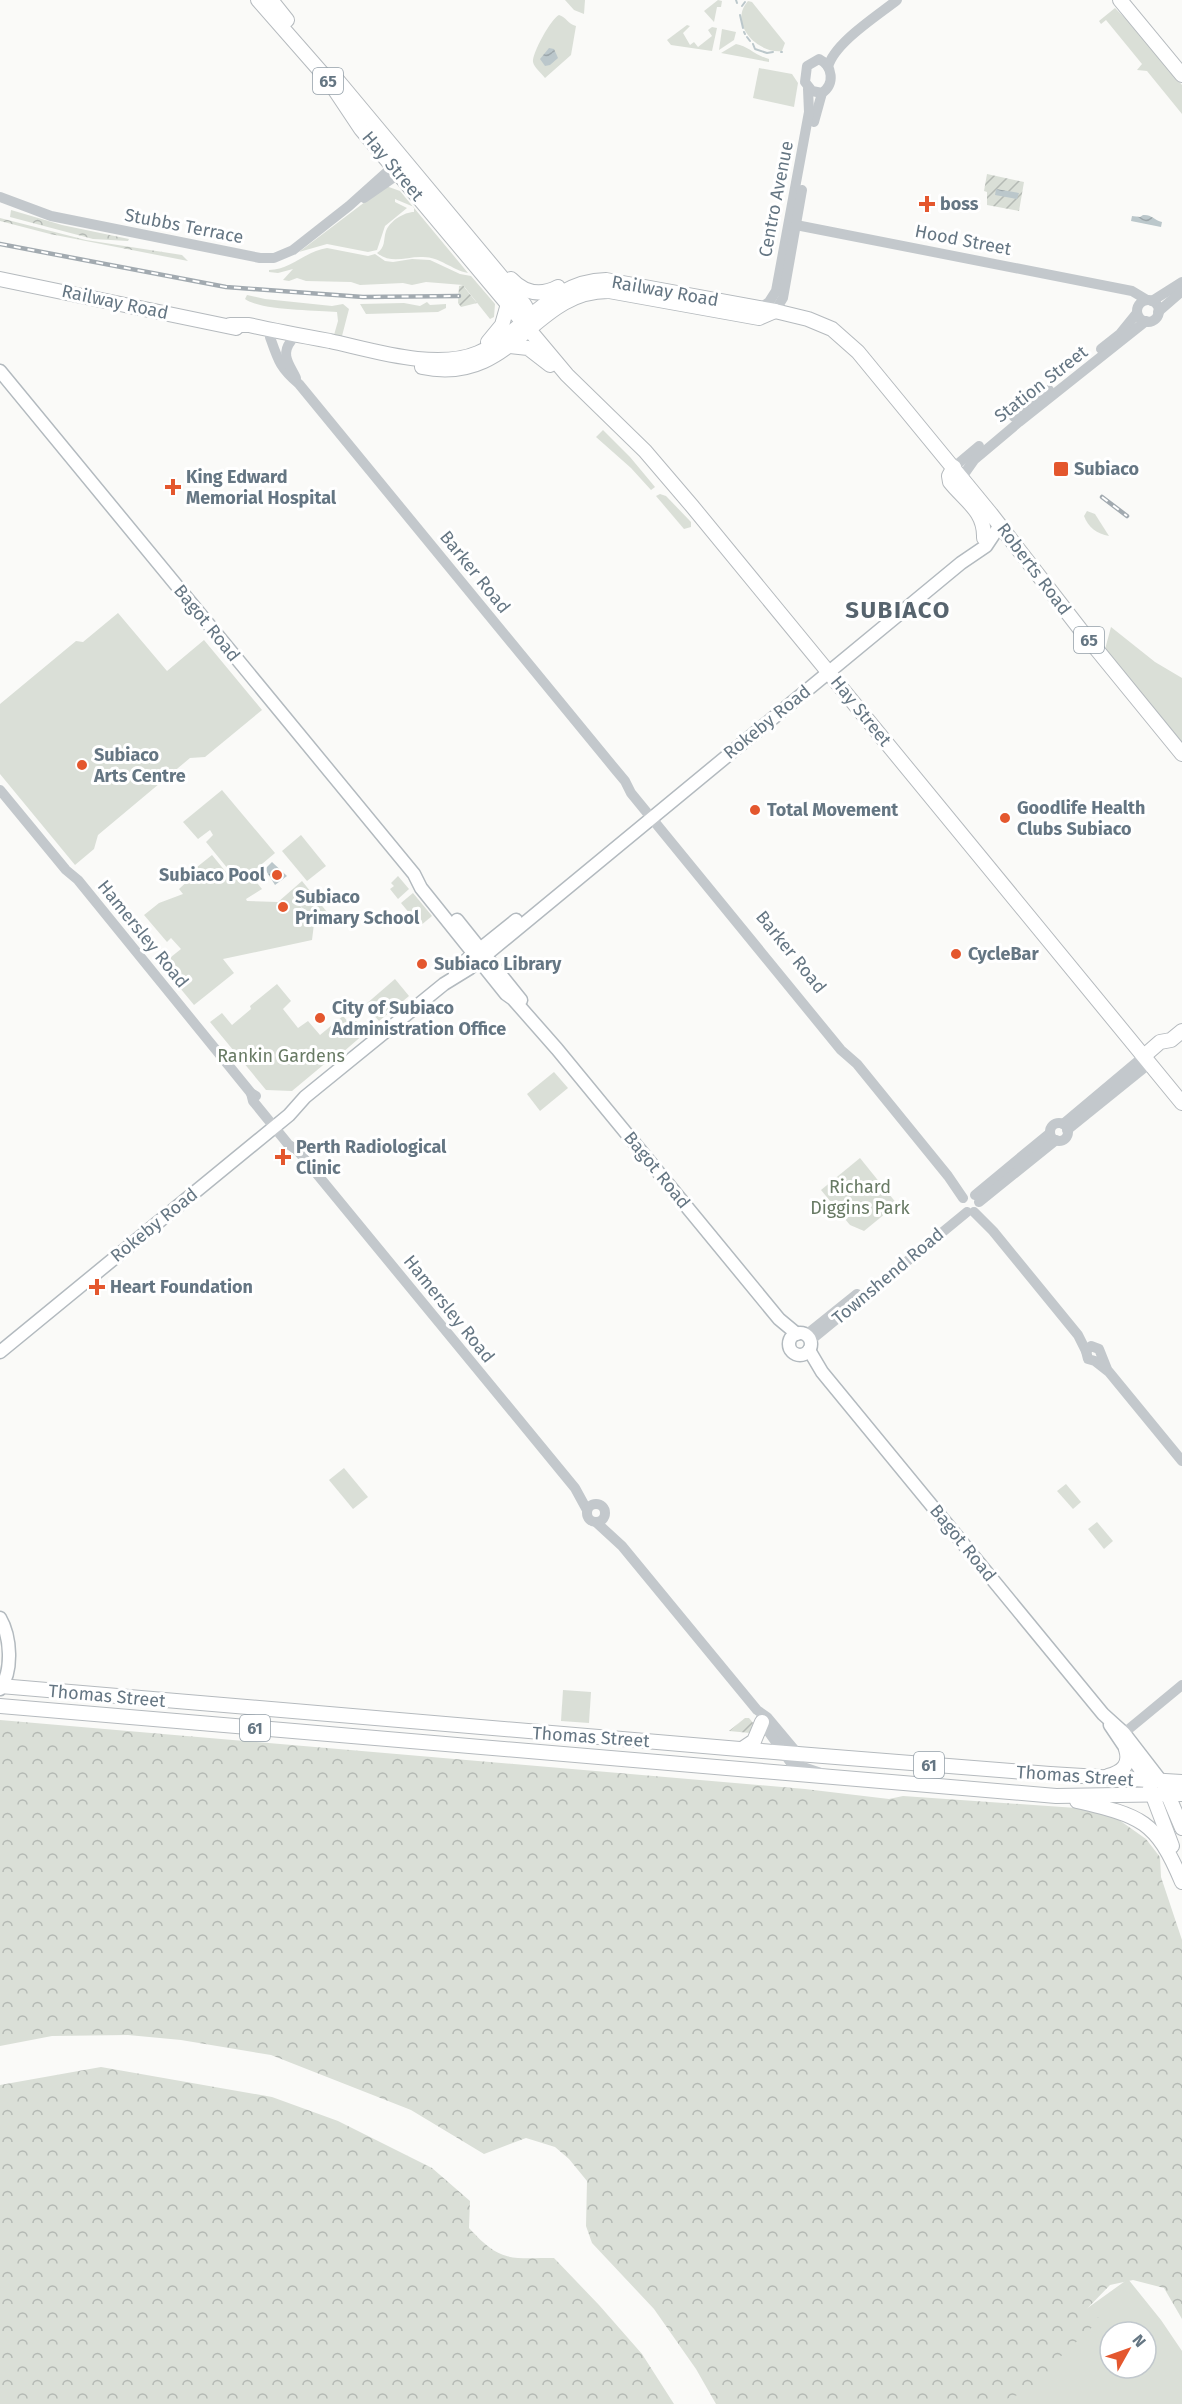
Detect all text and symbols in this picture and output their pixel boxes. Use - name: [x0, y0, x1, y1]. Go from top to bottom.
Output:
- road number: 65: [313, 68, 343, 94]
- street label: Hay Street: [358, 127, 429, 206]
- street label: Centro Avenue: [754, 139, 798, 259]
- place label: boss: [940, 193, 979, 215]
- marker: boss: [918, 195, 936, 213]
- street label: Stubbs Terrace: [123, 204, 245, 248]
- street label: Hood Street: [913, 220, 1014, 260]
- street label: Railway Road: [610, 271, 720, 311]
- street label: Railway Road: [60, 280, 170, 324]
- street label: Station Street: [990, 340, 1092, 427]
- place label: Subiaco: [1074, 458, 1139, 480]
- marker: Subiaco: [1052, 460, 1070, 478]
- place label: King Edward Memorial Hospital: [186, 466, 337, 509]
- marker: King Edward Memorial Hospital: [164, 478, 182, 496]
- street label: Roberts Road: [992, 519, 1076, 619]
- street label: Barker Road: [435, 526, 515, 618]
- street label: Bagot Road: [169, 580, 245, 666]
- district label: SUBIACO: [845, 596, 951, 624]
- road number: 65: [1074, 627, 1104, 653]
- street label: Hay Street: [826, 671, 896, 751]
- street label: Rokeby Road: [719, 680, 815, 764]
- place label: Subiaco Arts Centre: [93, 744, 186, 787]
- marker: Subiaco Arts Centre: [75, 758, 89, 772]
- place label: Goodlife Health Clubs Subiaco: [1017, 797, 1145, 840]
- place label: Total Movement: [767, 799, 899, 821]
- marker: Total Movement: [748, 803, 762, 817]
- marker: Goodlife Health Clubs Subiaco: [998, 811, 1012, 825]
- place label: Subiaco Pool: [159, 864, 266, 886]
- marker: Subiaco Pool: [270, 868, 284, 882]
- street label: Hamersley Road: [93, 876, 193, 992]
- place label: Subiaco Primary School: [295, 886, 420, 929]
- marker: Subiaco Primary School: [276, 900, 290, 914]
- street label: Barker Road: [751, 906, 831, 998]
- place label: CycleBar: [968, 943, 1039, 965]
- marker: CycleBar: [949, 947, 963, 961]
- place label: Subiaco Library: [434, 953, 562, 975]
- marker: Subiaco Library: [415, 957, 429, 971]
- place label: City of Subiaco Administration Office: [331, 997, 506, 1040]
- marker: City of Subiaco Administration Office: [313, 1011, 327, 1025]
- park label: Rankin Gardens: [217, 1045, 345, 1067]
- street label: Bagot Road: [619, 1127, 695, 1213]
- place label: Perth Radiological Clinic: [296, 1136, 447, 1179]
- marker: Perth Radiological Clinic: [274, 1148, 292, 1166]
- park label: Richard Diggins Park: [810, 1176, 911, 1219]
- street label: Rokeby Road: [106, 1183, 202, 1267]
- street label: Townshend Road: [828, 1223, 948, 1329]
- street label: Hamersley Road: [399, 1251, 499, 1367]
- place label: Heart Foundation: [110, 1276, 253, 1298]
- marker: Heart Foundation: [88, 1278, 106, 1296]
- street label: Bagot Road: [925, 1500, 1001, 1586]
- street label: Thomas Street: [48, 1680, 167, 1712]
- road number: 61: [240, 1715, 270, 1741]
- street label: Thomas Street: [532, 1722, 651, 1752]
- road number: 61: [914, 1752, 944, 1778]
- street label: Thomas Street: [1016, 1761, 1135, 1791]
- north arrow: [1098, 2320, 1158, 2380]
- text: N: [1128, 2331, 1150, 2351]

